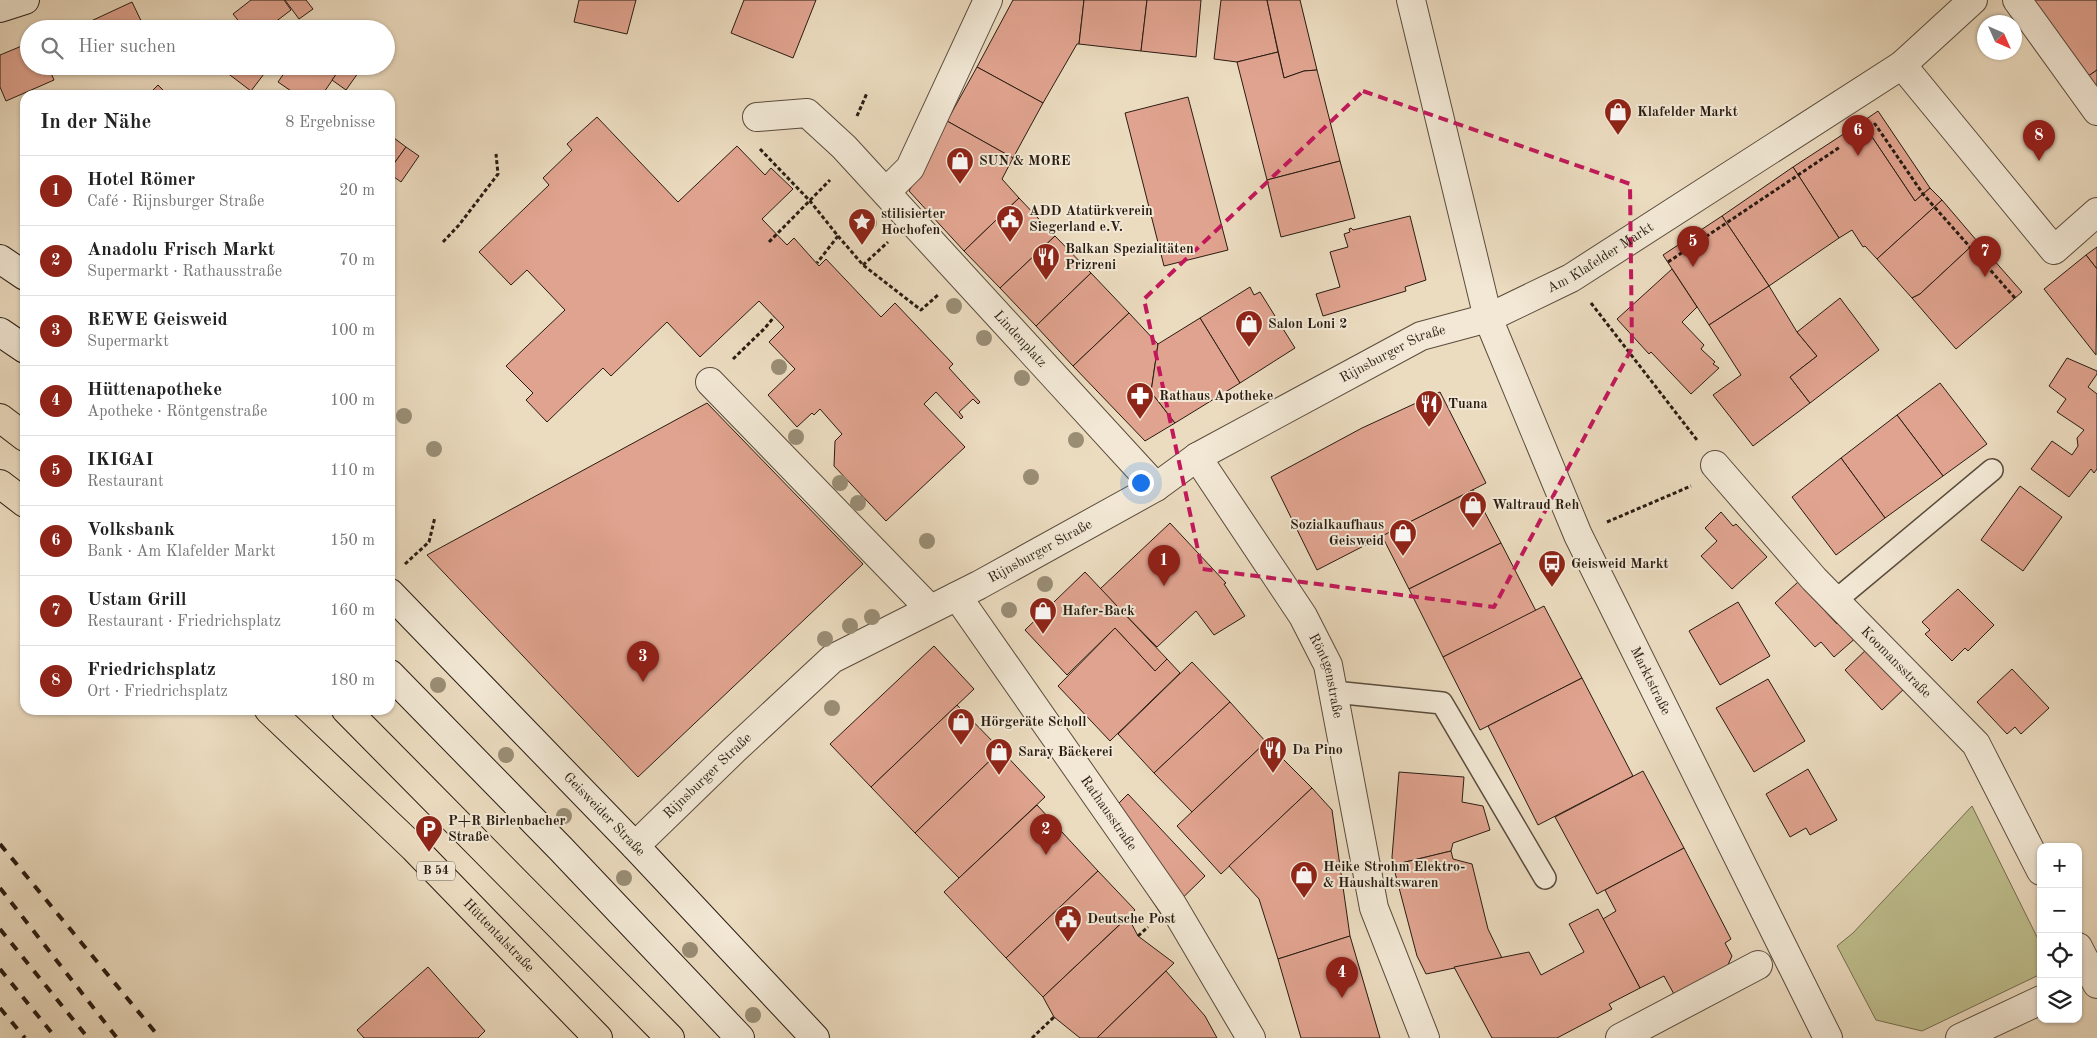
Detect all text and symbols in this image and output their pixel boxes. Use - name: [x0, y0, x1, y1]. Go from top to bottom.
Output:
- north arrow: [1977, 15, 2022, 60]
- search box: [20, 20, 395, 75]
- icon: search: [38, 34, 66, 62]
- text: Hier suchen: [78, 38, 176, 57]
- shop icon: Klafelder Markt: [1603, 97, 1633, 136]
- place label: Klafelder Markt: [1637, 105, 1738, 119]
- text: In der Nähe: [40, 112, 151, 133]
- text: 8 Ergebnisse: [285, 115, 375, 131]
- pin: 6: [1842, 115, 1874, 156]
- pin: 8: [2023, 120, 2055, 161]
- shop icon: SUN & MORE: [945, 146, 975, 185]
- place label: SUN & MORE: [979, 154, 1070, 168]
- text: Hotel Römer: [87, 171, 195, 190]
- text: 1: [51, 183, 61, 199]
- text: 20 m: [339, 183, 375, 199]
- text: Café · Rijnsburger Straße: [87, 194, 264, 210]
- public building icon: ADD Atatürkverein Siegerland e.V.: [995, 204, 1025, 243]
- place label: ADD Atatürkverein Siegerland e.V.: [1029, 204, 1153, 234]
- place icon: stilisierter Hochofen: [847, 207, 877, 246]
- place label: stilisierter Hochofen: [881, 207, 945, 237]
- street label: Am Klafelder Markt: [1545, 220, 1656, 295]
- pin: 5: [1677, 226, 1709, 267]
- pin: 7: [1969, 236, 2001, 277]
- text: Anadolu Frisch Markt: [87, 241, 275, 260]
- restaurant icon: Balkan Spezialitäten Prizreni: [1031, 242, 1061, 281]
- place label: Balkan Spezialitäten Prizreni: [1065, 242, 1194, 272]
- text: 2: [51, 253, 61, 269]
- text: 70 m: [339, 253, 375, 269]
- text: Supermarkt · Rathausstraße: [87, 264, 282, 280]
- street label: Lindenplatz: [991, 308, 1049, 370]
- shop icon: Salon Loni 2: [1234, 309, 1264, 348]
- text: REWE Geisweid: [87, 311, 228, 330]
- place label: Salon Loni 2: [1268, 317, 1347, 331]
- text: 3: [51, 323, 61, 339]
- text: 100 m: [330, 323, 375, 339]
- street label: Rijnsburger Straße: [1338, 323, 1447, 385]
- text: Supermarkt: [87, 334, 169, 350]
- text: Hüttenapotheke: [87, 381, 222, 400]
- pharmacy icon: Rathaus Apotheke: [1125, 381, 1155, 420]
- place label: Rathaus Apotheke: [1159, 389, 1273, 403]
- restaurant icon: Tuana: [1414, 389, 1444, 428]
- text: 4: [51, 393, 61, 409]
- text: 100 m: [330, 393, 375, 409]
- place label: Tuana: [1448, 397, 1488, 411]
- text: Apotheke · Röntgenstraße: [87, 404, 267, 420]
- text: IKIGAI: [87, 451, 154, 470]
- text: 5: [51, 463, 61, 479]
- text: 110 m: [330, 463, 375, 479]
- your location: [1128, 470, 1154, 496]
- text: Restaurant: [87, 474, 164, 490]
- shop icon: Waltraud Reh: [1458, 490, 1488, 529]
- place label: Waltraud Reh: [1492, 498, 1579, 512]
- street label: Rijnsburger Straße: [986, 517, 1094, 585]
- place label: Sozialkaufhaus Geisweid: [1290, 518, 1384, 548]
- shop icon: Sozialkaufhaus Geisweid: [1388, 518, 1418, 557]
- text: Volksbank: [87, 521, 175, 540]
- text: 6: [51, 533, 61, 549]
- text: 150 m: [330, 533, 375, 549]
- text: Bank · Am Klafelder Markt: [87, 544, 276, 560]
- pin: 1: [1148, 545, 1180, 586]
- bus stop icon: Geisweid Markt: [1537, 549, 1567, 588]
- place label: Geisweid Markt: [1571, 557, 1669, 571]
- text: Ustam Grill: [87, 591, 187, 610]
- shop icon: Hafer-Back: [1028, 596, 1058, 635]
- text: 7: [51, 603, 61, 619]
- text: 160 m: [330, 603, 375, 619]
- place label: Hafer-Back: [1062, 604, 1135, 618]
- text: Restaurant · Friedrichsplatz: [87, 614, 281, 630]
- street label: Koomansstraße: [1858, 624, 1934, 701]
- street label: Röntgenstraße: [1306, 631, 1345, 720]
- pin: 3: [627, 641, 659, 682]
- street label: Marktstraße: [1628, 645, 1673, 717]
- text: Friedrichsplatz: [87, 661, 216, 680]
- text: 8: [51, 673, 61, 689]
- text: 180 m: [330, 673, 375, 689]
- text: Ort · Friedrichsplatz: [87, 684, 228, 700]
- shop icon: Hörgeräte Scholl: [946, 707, 976, 746]
- place label: Hörgeräte Scholl: [980, 715, 1087, 729]
- street label: Rijnsburger Straße: [661, 730, 754, 821]
- restaurant icon: Da Pino: [1258, 735, 1288, 774]
- shop icon: Saray Bäckerei: [984, 737, 1014, 776]
- place label: Da Pino: [1292, 743, 1343, 757]
- place label: Saray Bäckerei: [1018, 745, 1113, 759]
- street label: Geisweider Straße: [561, 770, 648, 859]
- street label: Rathausstraße: [1078, 773, 1139, 853]
- parking icon: P+R Birlenbacher Straße: [414, 814, 444, 853]
- place label: P+R Birlenbacher Straße: [448, 814, 566, 844]
- pin: 2: [1030, 814, 1062, 855]
- map controls: [2037, 843, 2082, 1023]
- button: +: [2037, 843, 2082, 888]
- shop icon: Heike Strohm Elektro- & Haushaltswaren: [1289, 860, 1319, 899]
- place label: Heike Strohm Elektro- & Haushaltswaren: [1323, 860, 1465, 890]
- road number: B 54: [417, 861, 455, 880]
- button: −: [2037, 888, 2082, 933]
- street label: Hüttentalstraße: [461, 896, 537, 975]
- public building icon: Deutsche Post: [1053, 904, 1083, 943]
- place label: Deutsche Post: [1087, 912, 1176, 926]
- button: locate: [2037, 933, 2082, 978]
- pin: 4: [1326, 957, 1358, 998]
- button: layers: [2037, 978, 2082, 1023]

